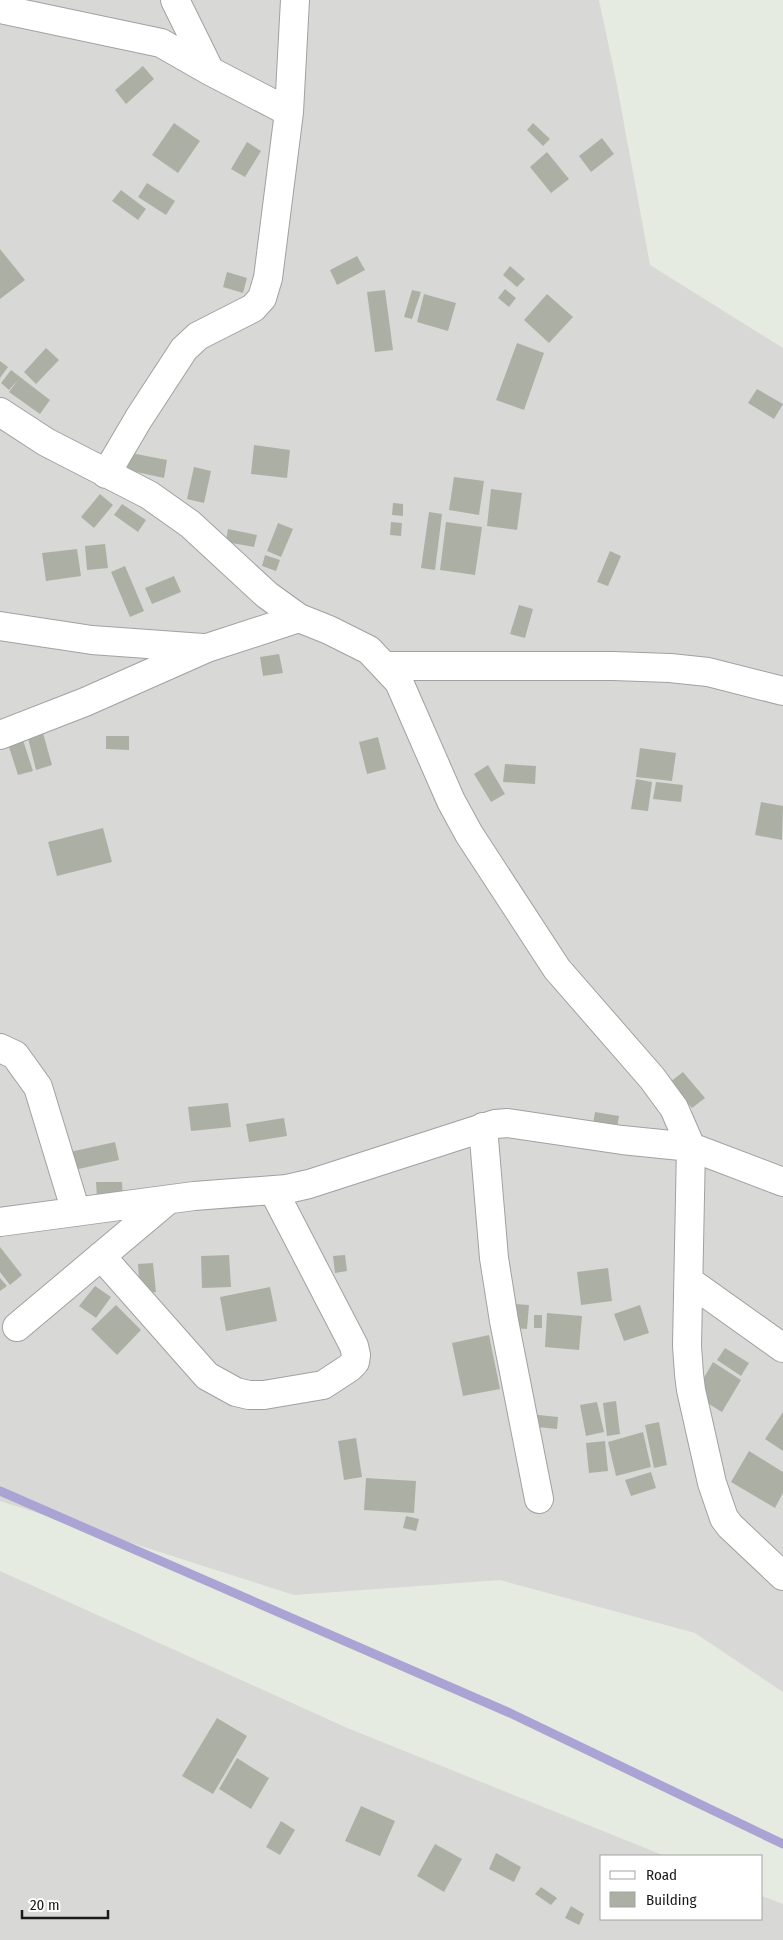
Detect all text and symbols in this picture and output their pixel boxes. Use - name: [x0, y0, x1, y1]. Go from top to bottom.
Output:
- legend: [600, 1855, 763, 1920]
- text: Road: [646, 1866, 677, 1884]
- scale bar: [22, 1888, 109, 1920]
- text: Building: [646, 1891, 697, 1909]
- text: 20 m: [30, 1896, 60, 1914]

